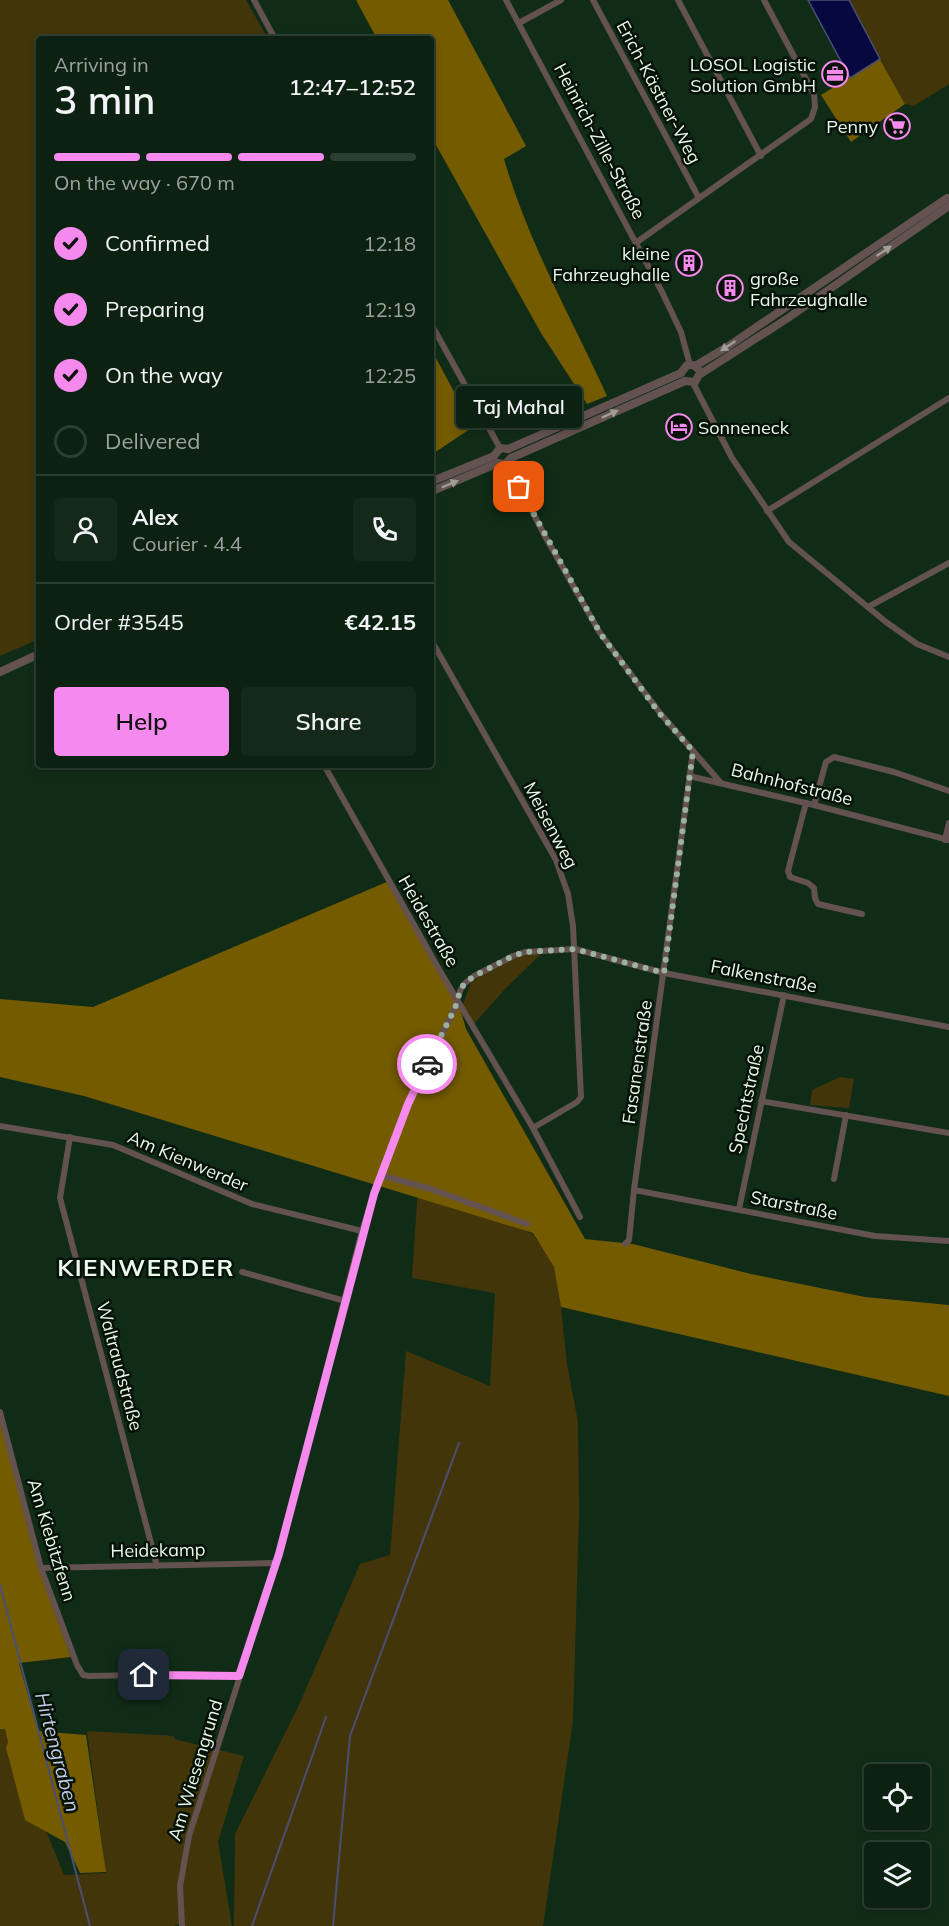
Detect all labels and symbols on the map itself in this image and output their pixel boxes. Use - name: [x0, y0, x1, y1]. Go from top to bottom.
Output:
- street label: Erich-Kästner-Weg: [612, 16, 706, 168]
- place label: LOSOL Logistic Solution GmbH: [690, 53, 816, 97]
- street label: Heinrich-Zille-Straße: [549, 59, 651, 223]
- office icon: LOSOL Logistic Solution GmbH: [820, 59, 850, 89]
- supermarket icon: Penny: [882, 111, 912, 141]
- place label: Penny: [826, 115, 878, 138]
- place label: kleine Fahrzeughalle: [552, 242, 670, 286]
- one-way arrow: [875, 245, 891, 257]
- building icon: kleine Fahrzeughalle: [674, 248, 704, 278]
- place label: große Fahrzeughalle: [750, 267, 868, 311]
- building icon: große Fahrzeughalle: [715, 273, 745, 303]
- one-way arrow: [721, 340, 737, 352]
- callout: Taj Mahal: [456, 385, 582, 427]
- one-way arrow: [601, 409, 619, 419]
- hotel icon: Sonneneck: [664, 412, 694, 442]
- place label: Sonneneck: [698, 416, 790, 439]
- pin: [493, 461, 544, 512]
- one-way arrow: [441, 479, 459, 489]
- street label: Bahnhofstraße: [729, 758, 855, 810]
- street label: Meisenweg: [519, 778, 583, 872]
- street label: Heidestraße: [394, 871, 464, 971]
- street label: Falkenstraße: [709, 954, 819, 998]
- street label: Fasanenstraße: [617, 999, 657, 1125]
- courier: [397, 1034, 457, 1094]
- street label: Spechtstraße: [723, 1042, 769, 1156]
- street label: Am Kienwerder: [124, 1125, 252, 1197]
- street label: Starstraße: [748, 1185, 840, 1225]
- district label: KIENWERDER: [57, 1252, 235, 1282]
- street label: Waltraudstraße: [92, 1299, 148, 1433]
- street label: Am Kiebitzfenn: [22, 1476, 82, 1604]
- street label: Heidekamp: [110, 1538, 206, 1562]
- pin: [118, 1649, 169, 1700]
- water label: Hirtengraben: [30, 1689, 86, 1815]
- street label: Am Wiesengrund: [163, 1697, 227, 1843]

